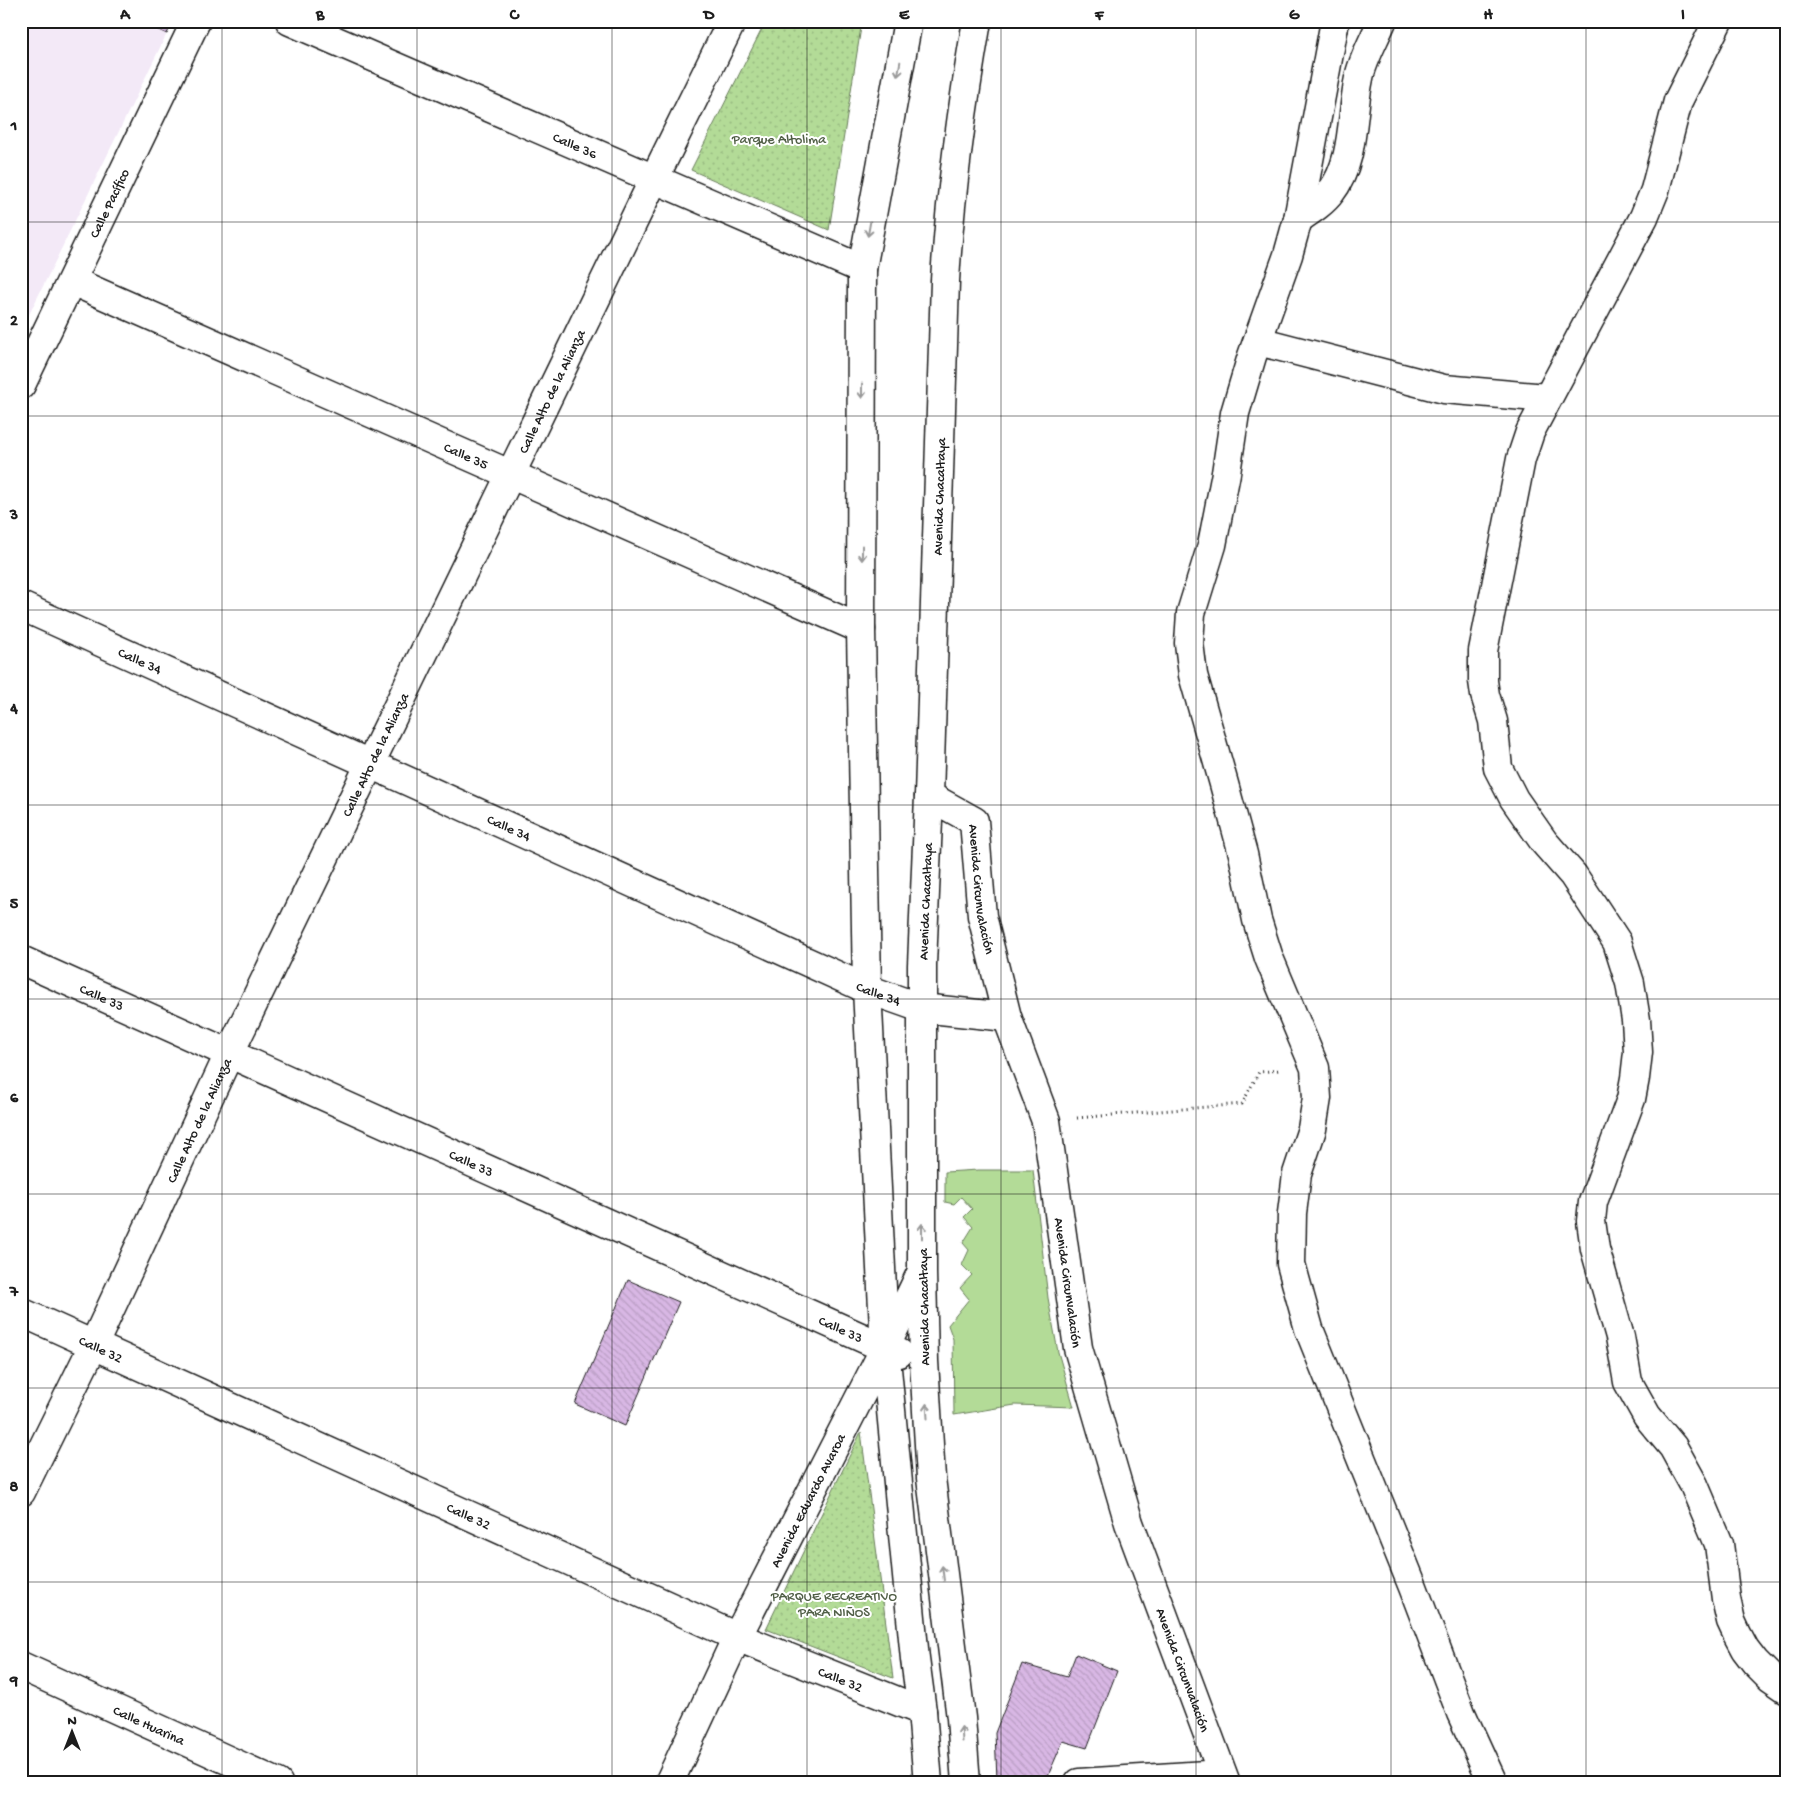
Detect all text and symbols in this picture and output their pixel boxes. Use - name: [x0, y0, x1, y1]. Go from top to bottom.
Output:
- text: A: [119, 7, 131, 26]
- text: B: [315, 7, 325, 26]
- text: C: [509, 7, 520, 26]
- text: D: [702, 7, 715, 26]
- text: E: [899, 7, 910, 26]
- text: F: [1094, 7, 1105, 26]
- text: G: [1289, 7, 1300, 26]
- text: H: [1483, 7, 1493, 26]
- text: I: [1681, 7, 1685, 26]
- one-way arrow: [894, 61, 903, 77]
- text: 1: [10, 118, 17, 137]
- street label: Calle 36: [550, 130, 600, 164]
- park label: Parque Altolima: [731, 132, 827, 149]
- street label: Calle Pacífico: [87, 167, 135, 241]
- one-way arrow: [864, 221, 874, 237]
- text: 2: [10, 313, 18, 332]
- street label: Calle Alto de la Alianza: [516, 326, 591, 457]
- one-way arrow: [857, 382, 867, 399]
- street label: Avenida Chacaltaya: [930, 436, 951, 556]
- street label: Calle 35: [441, 440, 490, 474]
- text: 3: [9, 507, 18, 526]
- one-way arrow: [857, 545, 867, 561]
- street label: Calle 34: [115, 645, 164, 680]
- street label: Calle Alto de la Alianza: [340, 690, 415, 820]
- text: 4: [9, 701, 18, 720]
- street label: Calle 34: [484, 812, 533, 847]
- street label: Avenida Circunvalación: [963, 824, 997, 956]
- street label: Avenida Chacaltaya: [916, 841, 938, 960]
- text: 5: [10, 896, 19, 915]
- street label: Calle 34: [853, 979, 903, 1011]
- street label: Calle 33: [76, 981, 126, 1016]
- street label: Calle Alto de la Alianza: [164, 1055, 237, 1186]
- text: 6: [10, 1090, 19, 1109]
- street label: Calle 33: [446, 1147, 495, 1182]
- street label: Avenida Circunvalación: [1049, 1217, 1084, 1349]
- one-way arrow: [917, 1224, 927, 1240]
- street label: Avenida Chacaltaya: [916, 1247, 935, 1366]
- text: 7: [9, 1284, 19, 1303]
- street label: Calle 33: [815, 1313, 865, 1348]
- street label: Calle 32: [76, 1333, 125, 1368]
- one-way arrow: [922, 1403, 931, 1419]
- street label: Avenida Eduardo Avaroa: [768, 1430, 851, 1571]
- text: 8: [10, 1479, 19, 1498]
- street label: Calle 32: [443, 1500, 493, 1535]
- one-way arrow: [938, 1565, 948, 1581]
- park label: PARQUE RECREATIVO PARA NIÑOS: [770, 1589, 897, 1622]
- street label: Avenida Circunvalación: [1151, 1606, 1212, 1735]
- street label: Calle 32: [815, 1664, 865, 1697]
- text: 9: [9, 1673, 18, 1692]
- street label: Calle Huarina: [110, 1703, 188, 1751]
- north arrow: [48, 1706, 98, 1756]
- text: N: [67, 1713, 77, 1730]
- one-way arrow: [958, 1726, 967, 1742]

